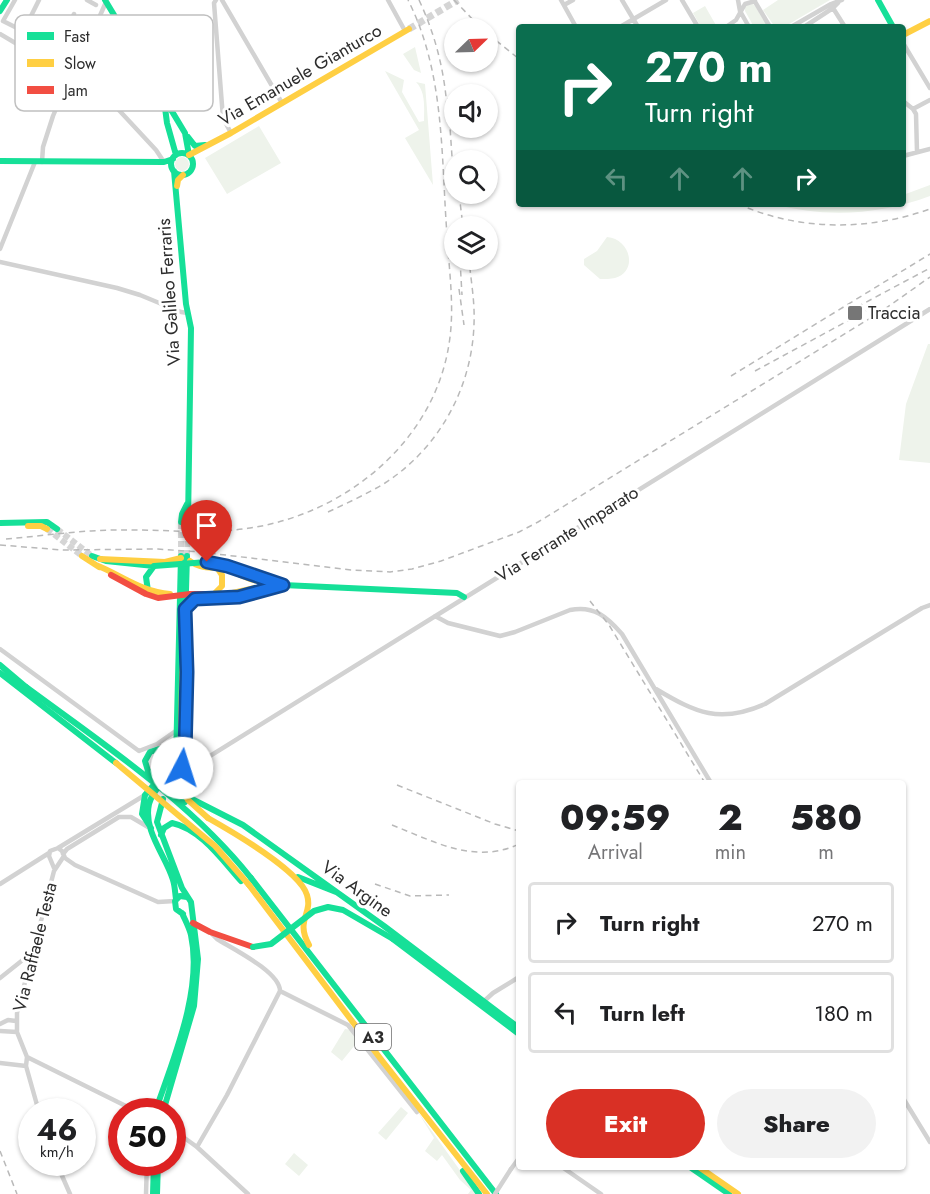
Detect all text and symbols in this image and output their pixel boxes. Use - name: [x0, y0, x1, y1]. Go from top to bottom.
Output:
- legend: [15, 15, 213, 111]
- street label: Via Emanuele Gianturco: [213, 17, 387, 133]
- north arrow: [444, 18, 498, 72]
- map controls: [444, 18, 498, 270]
- text: Fast: [64, 25, 90, 48]
- text: 270 m: [645, 37, 773, 98]
- icon: right: [546, 48, 624, 126]
- text: Slow: [64, 52, 96, 75]
- text: Jam: [62, 79, 88, 102]
- button: sound: [444, 84, 498, 138]
- text: Turn right: [645, 93, 753, 132]
- button: search: [444, 150, 498, 204]
- icon: left: [600, 162, 633, 195]
- icon: ahead: [663, 162, 696, 195]
- icon: ahead: [726, 162, 759, 195]
- icon: right: [789, 162, 822, 195]
- button: layers: [444, 216, 498, 270]
- street label: Via Galileo Ferraris: [151, 218, 187, 366]
- place label: Traccia: [868, 300, 920, 326]
- marker: Traccia: [846, 304, 864, 322]
- street label: Via Ferrante Imparato: [491, 479, 644, 589]
- pin: [181, 500, 232, 562]
- icon: arrive: [190, 509, 223, 542]
- position arrow: [150, 736, 214, 800]
- text: 09:59: [560, 791, 671, 843]
- text: 2: [718, 791, 743, 843]
- text: 580: [790, 791, 862, 843]
- text: Arrival: [588, 838, 643, 867]
- text: min: [715, 838, 746, 867]
- text: m: [818, 838, 834, 867]
- street label: Via Argine: [316, 854, 398, 924]
- street label: Via Raffaele Testa: [6, 880, 64, 1014]
- icon: right: [549, 906, 582, 939]
- text: Turn right: [600, 907, 700, 939]
- text: 270 m: [812, 907, 873, 939]
- icon: left: [549, 996, 582, 1029]
- text: Turn left: [600, 997, 685, 1029]
- text: 180 m: [814, 997, 873, 1029]
- road number: A3: [355, 1024, 391, 1050]
- button: Exit: [546, 1089, 705, 1158]
- button: Share: [717, 1089, 876, 1158]
- speed limit sign: 50: [108, 1098, 186, 1176]
- text: 46: [36, 1108, 78, 1151]
- text: km/h: [40, 1141, 74, 1163]

